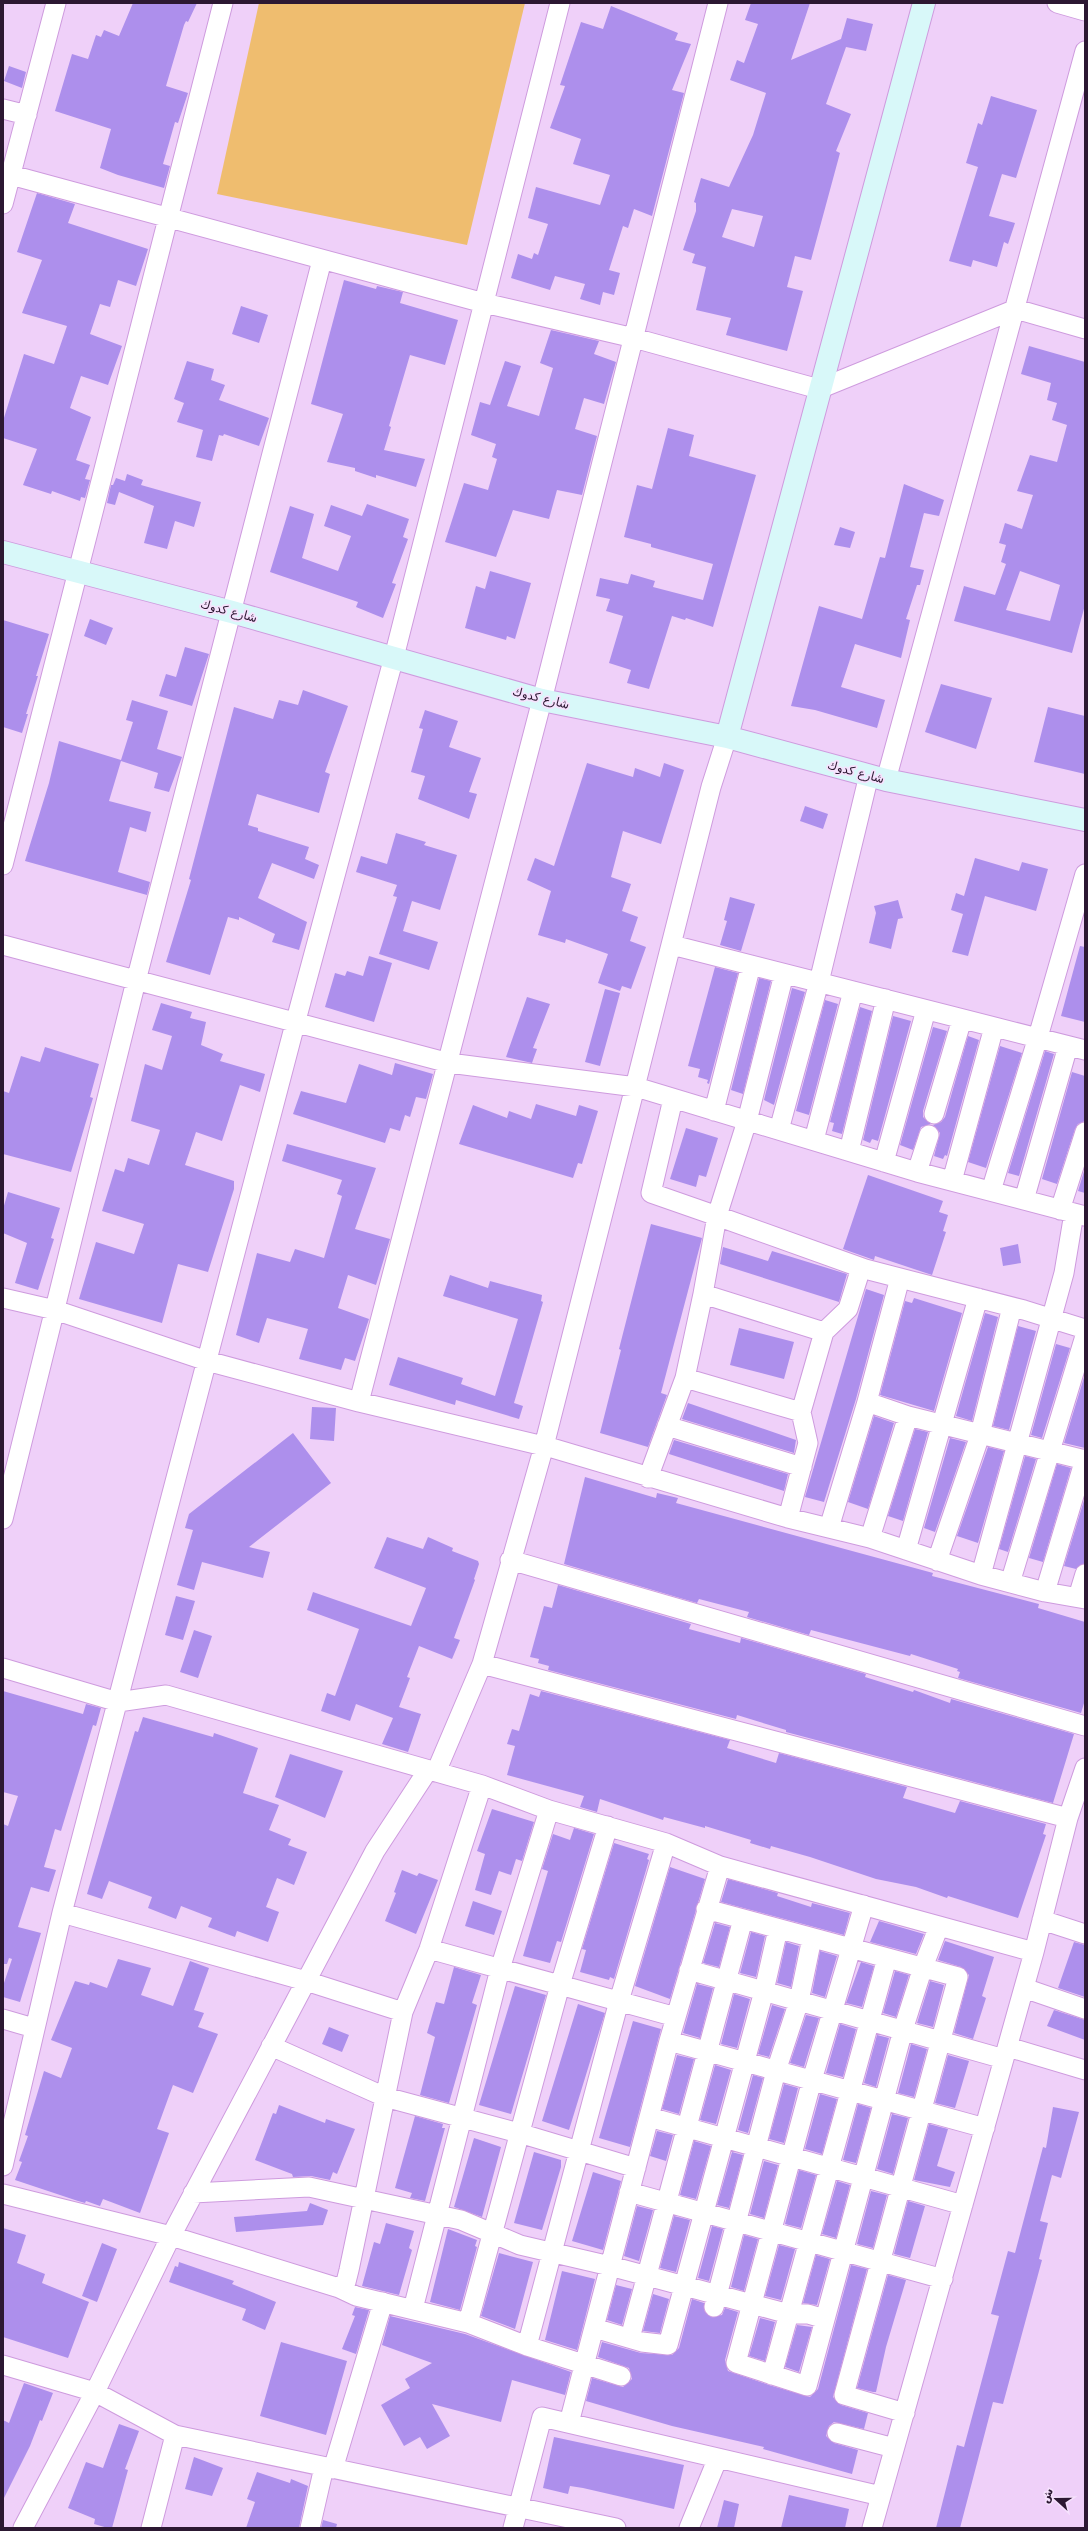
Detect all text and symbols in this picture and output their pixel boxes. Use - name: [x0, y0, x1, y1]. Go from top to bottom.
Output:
- street label: شارع كدوك: [199, 597, 259, 626]
- street label: شارع كدوك: [511, 684, 571, 713]
- street label: شارع كدوك: [826, 758, 886, 787]
- north arrow: [1036, 2479, 1076, 2519]
- text: ش: [1038, 2486, 1056, 2505]

